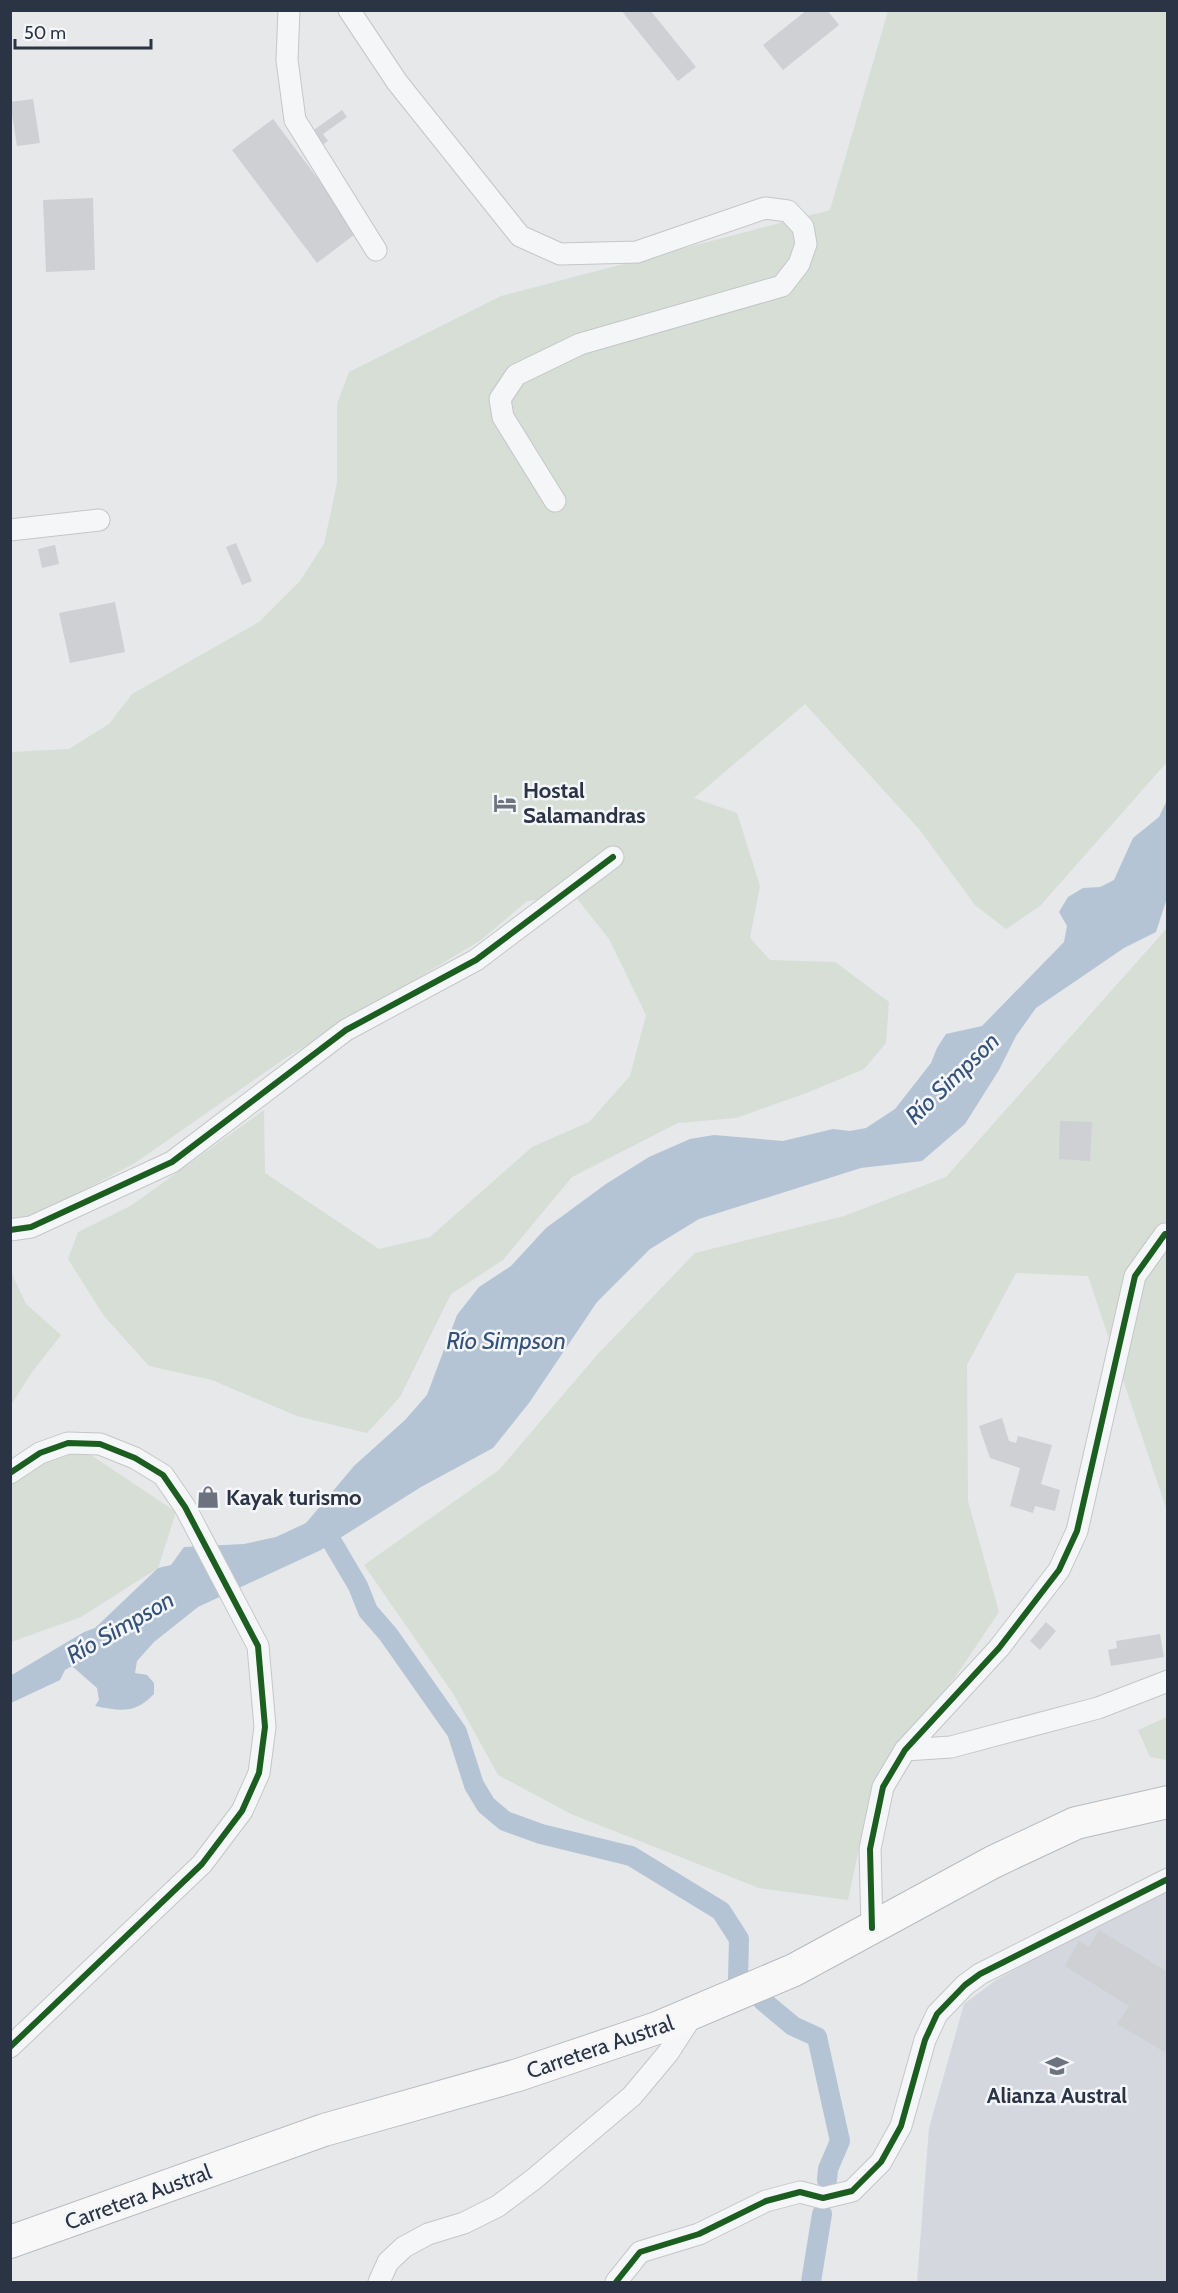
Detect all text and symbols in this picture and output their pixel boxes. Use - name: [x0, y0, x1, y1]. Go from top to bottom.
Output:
- scale bar: [15, 12, 152, 50]
- text: 50 m: [24, 22, 66, 44]
- place label: Hostal Salamandras: [523, 777, 646, 829]
- hotel icon: Hostal Salamandras: [492, 790, 518, 816]
- water label: Río Simpson: [899, 1026, 1005, 1130]
- water label: Río Simpson: [446, 1326, 566, 1355]
- shop icon: Kayak turismo: [195, 1484, 221, 1510]
- place label: Kayak turismo: [226, 1484, 362, 1511]
- water label: Río Simpson: [61, 1585, 179, 1669]
- street label: Carretera Austral: [523, 2009, 678, 2085]
- school or university icon: Alianza Austral: [1044, 2053, 1070, 2079]
- place label: Alianza Austral: [987, 2082, 1127, 2109]
- street label: Carretera Austral: [61, 2158, 216, 2236]

